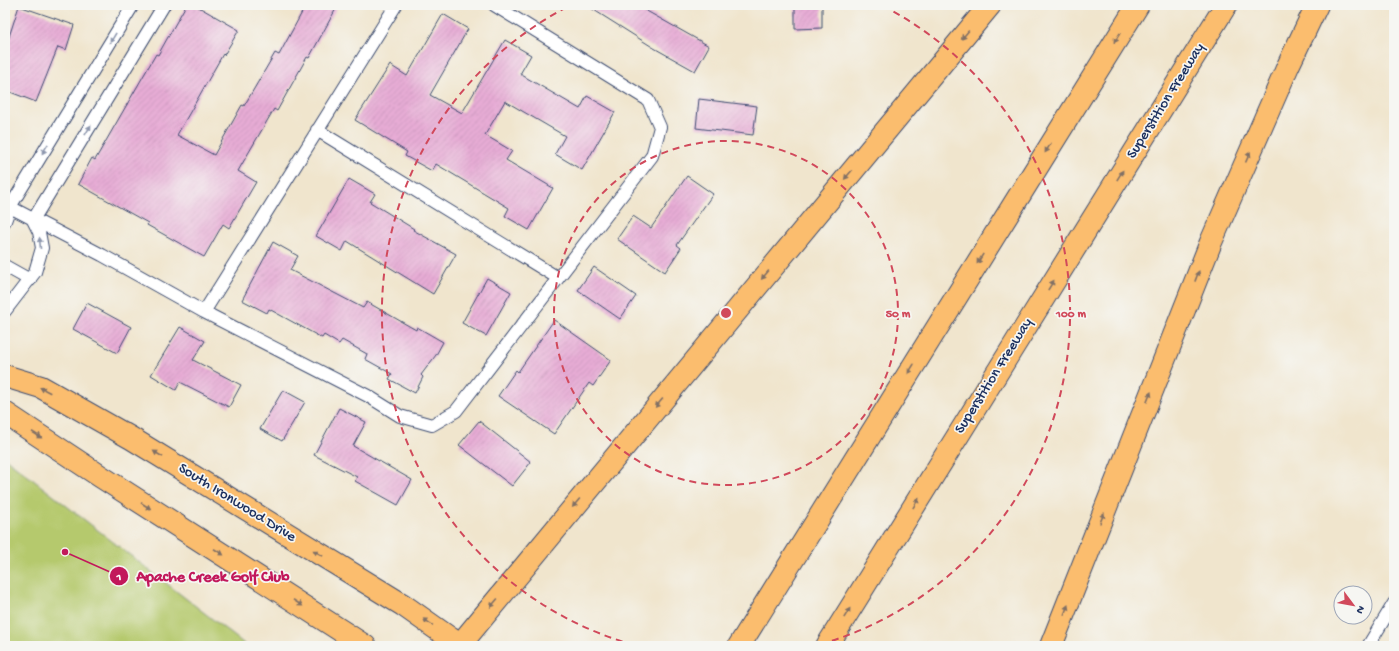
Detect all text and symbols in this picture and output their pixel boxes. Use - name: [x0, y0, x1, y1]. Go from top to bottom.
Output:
- one-way arrow: [960, 30, 969, 40]
- one-way arrow: [110, 32, 117, 44]
- one-way arrow: [1114, 32, 1121, 44]
- street label: Superstition Freeway: [1123, 39, 1209, 162]
- one-way arrow: [84, 125, 92, 135]
- one-way arrow: [42, 143, 49, 155]
- one-way arrow: [1045, 143, 1052, 154]
- one-way arrow: [1245, 151, 1251, 162]
- one-way arrow: [843, 170, 852, 180]
- one-way arrow: [1116, 170, 1124, 180]
- one-way arrow: [37, 237, 44, 250]
- one-way arrow: [976, 253, 983, 265]
- one-way arrow: [761, 270, 769, 281]
- one-way arrow: [1194, 271, 1200, 282]
- one-way arrow: [1048, 279, 1055, 291]
- centre of rings: [719, 306, 733, 320]
- text: 50 m: [886, 308, 911, 322]
- text: 100 m: [1055, 308, 1086, 322]
- street label: Superstition Freeway: [951, 314, 1037, 437]
- one-way arrow: [907, 364, 915, 374]
- one-way arrow: [39, 387, 50, 393]
- one-way arrow: [1147, 391, 1153, 403]
- one-way arrow: [655, 397, 664, 408]
- one-way arrow: [32, 431, 43, 439]
- one-way arrow: [152, 450, 163, 458]
- street label: South Ironwood Drive: [175, 459, 299, 547]
- one-way arrow: [572, 497, 581, 508]
- one-way arrow: [912, 498, 920, 508]
- one-way arrow: [141, 502, 151, 510]
- one-way arrow: [1099, 512, 1105, 524]
- one-way arrow: [213, 549, 225, 556]
- one-way arrow: [313, 549, 323, 557]
- callout: Apache Creek Golf Club: [109, 562, 297, 590]
- text: Apache Creek Golf Club: [136, 568, 290, 588]
- text: 1: [116, 571, 122, 585]
- north arrow: [1333, 585, 1373, 625]
- one-way arrow: [489, 598, 498, 608]
- one-way arrow: [293, 599, 303, 607]
- one-way arrow: [1063, 603, 1069, 615]
- text: N: [1353, 603, 1367, 615]
- one-way arrow: [843, 608, 851, 618]
- one-way arrow: [422, 618, 433, 626]

